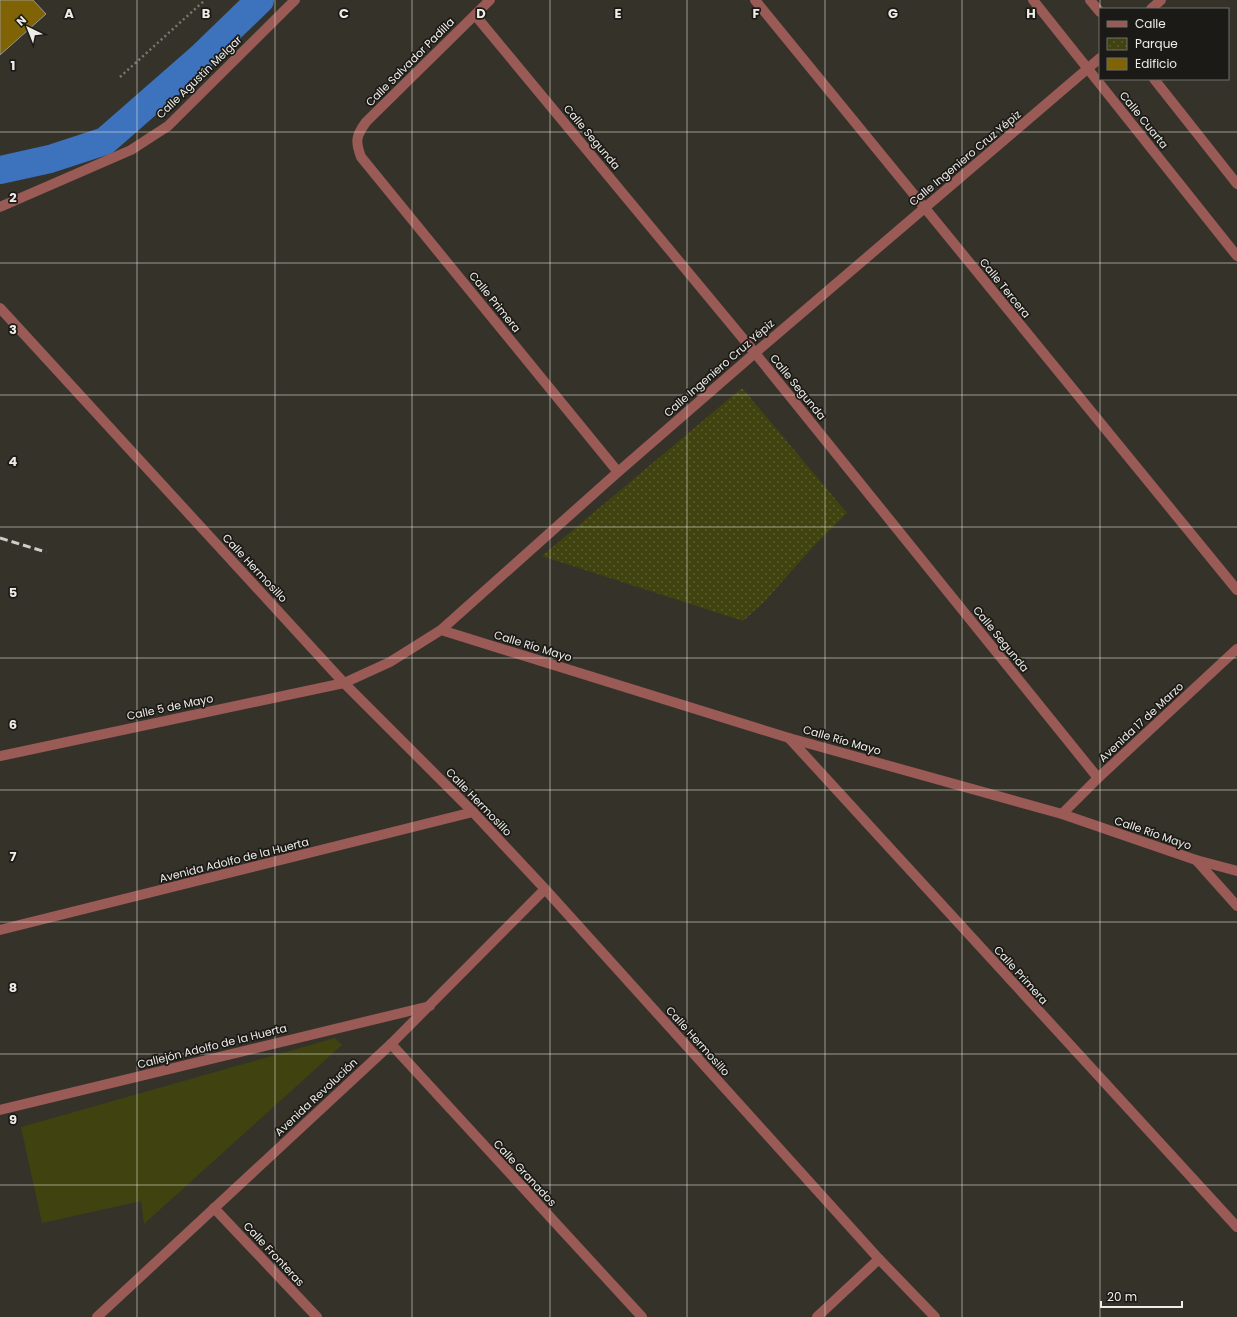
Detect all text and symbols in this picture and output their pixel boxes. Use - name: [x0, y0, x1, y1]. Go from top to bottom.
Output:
- text: A: [64, 4, 74, 23]
- text: B: [202, 4, 211, 23]
- text: C: [339, 4, 349, 23]
- text: D: [476, 4, 486, 23]
- text: E: [614, 4, 622, 23]
- text: F: [752, 4, 760, 23]
- text: G: [888, 4, 898, 23]
- text: H: [1026, 4, 1036, 23]
- north arrow: [8, 8, 48, 48]
- legend: [1099, 8, 1229, 80]
- text: N: [13, 12, 30, 29]
- street label: Calle Salvador Padilla: [362, 14, 458, 110]
- text: Calle: [1135, 15, 1166, 32]
- street label: Calle Agustín Melgar: [153, 32, 245, 122]
- text: Parque: [1135, 35, 1178, 52]
- text: Edificio: [1135, 55, 1177, 72]
- text: 1: [11, 56, 15, 75]
- street label: Calle Cuarta: [1116, 88, 1172, 152]
- street label: Calle Segunda: [560, 101, 624, 173]
- street label: Calle Ingeniero Cruz Yépiz: [906, 106, 1024, 210]
- text: 2: [9, 188, 17, 207]
- street label: Calle Tercera: [976, 255, 1034, 321]
- street label: Calle Primera: [466, 268, 524, 336]
- street label: Calle Ingeniero Cruz Yépiz: [660, 315, 778, 421]
- text: 3: [9, 320, 17, 339]
- street label: Calle Segunda: [766, 351, 830, 423]
- text: 4: [9, 452, 18, 471]
- street label: Calle Hermosillo: [219, 530, 291, 606]
- text: 5: [9, 583, 17, 602]
- street label: Calle Segunda: [969, 603, 1033, 675]
- street label: Calle Río Mayo: [492, 627, 574, 665]
- street label: Avenida 17 de Marzo: [1095, 678, 1187, 766]
- street label: Calle 5 de Mayo: [125, 690, 215, 724]
- text: 6: [9, 715, 17, 734]
- street label: Calle Río Mayo: [801, 721, 883, 759]
- street label: Calle Hermosillo: [442, 764, 516, 840]
- street label: Calle Río Mayo: [1112, 812, 1194, 854]
- street label: Avenida Adolfo de la Huerta: [158, 834, 310, 886]
- text: 7: [10, 847, 17, 866]
- street label: Calle Primera: [990, 942, 1052, 1008]
- text: 8: [9, 978, 17, 997]
- street label: Calle Hermosillo: [662, 1003, 734, 1079]
- street label: Callejón Adolfo de la Huerta: [136, 1020, 288, 1072]
- street label: Avenida Revolución: [271, 1054, 361, 1140]
- text: 9: [9, 1110, 17, 1129]
- street label: Calle Granados: [490, 1136, 560, 1210]
- street label: Calle Fronteras: [240, 1218, 308, 1290]
- scale bar: [1101, 1283, 1182, 1309]
- text: 20 m: [1107, 1288, 1137, 1305]

